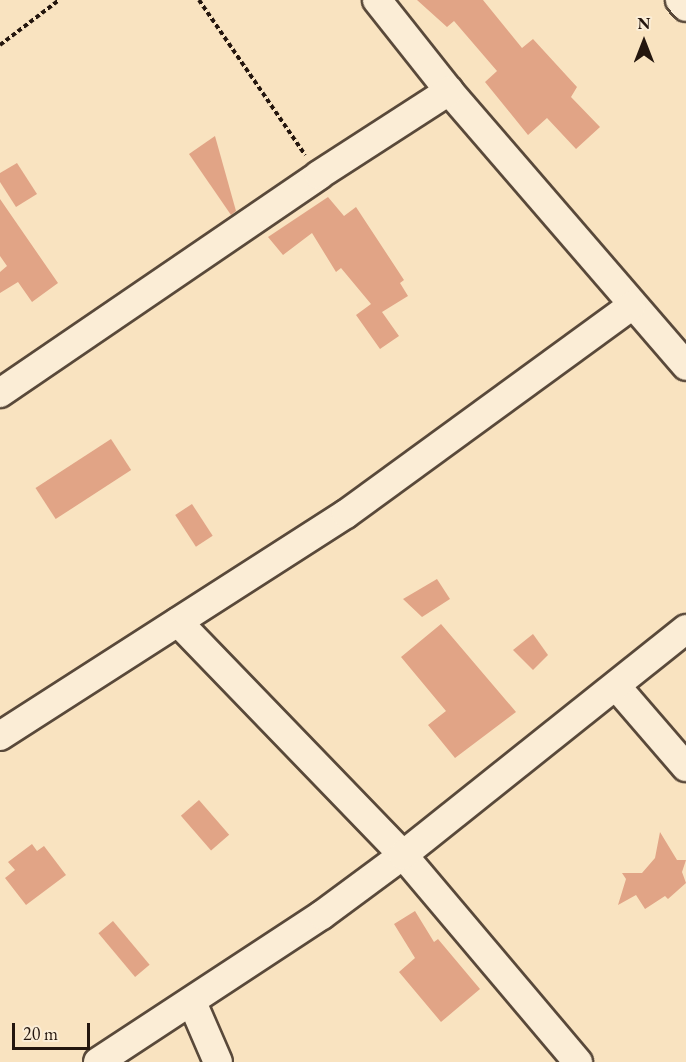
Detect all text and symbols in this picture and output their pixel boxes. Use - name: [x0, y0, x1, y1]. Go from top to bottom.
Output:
- north arrow: [614, 12, 674, 72]
- text: N: [638, 13, 650, 34]
- scale bar: [15, 1011, 93, 1049]
- text: 20 m: [23, 1022, 58, 1045]

